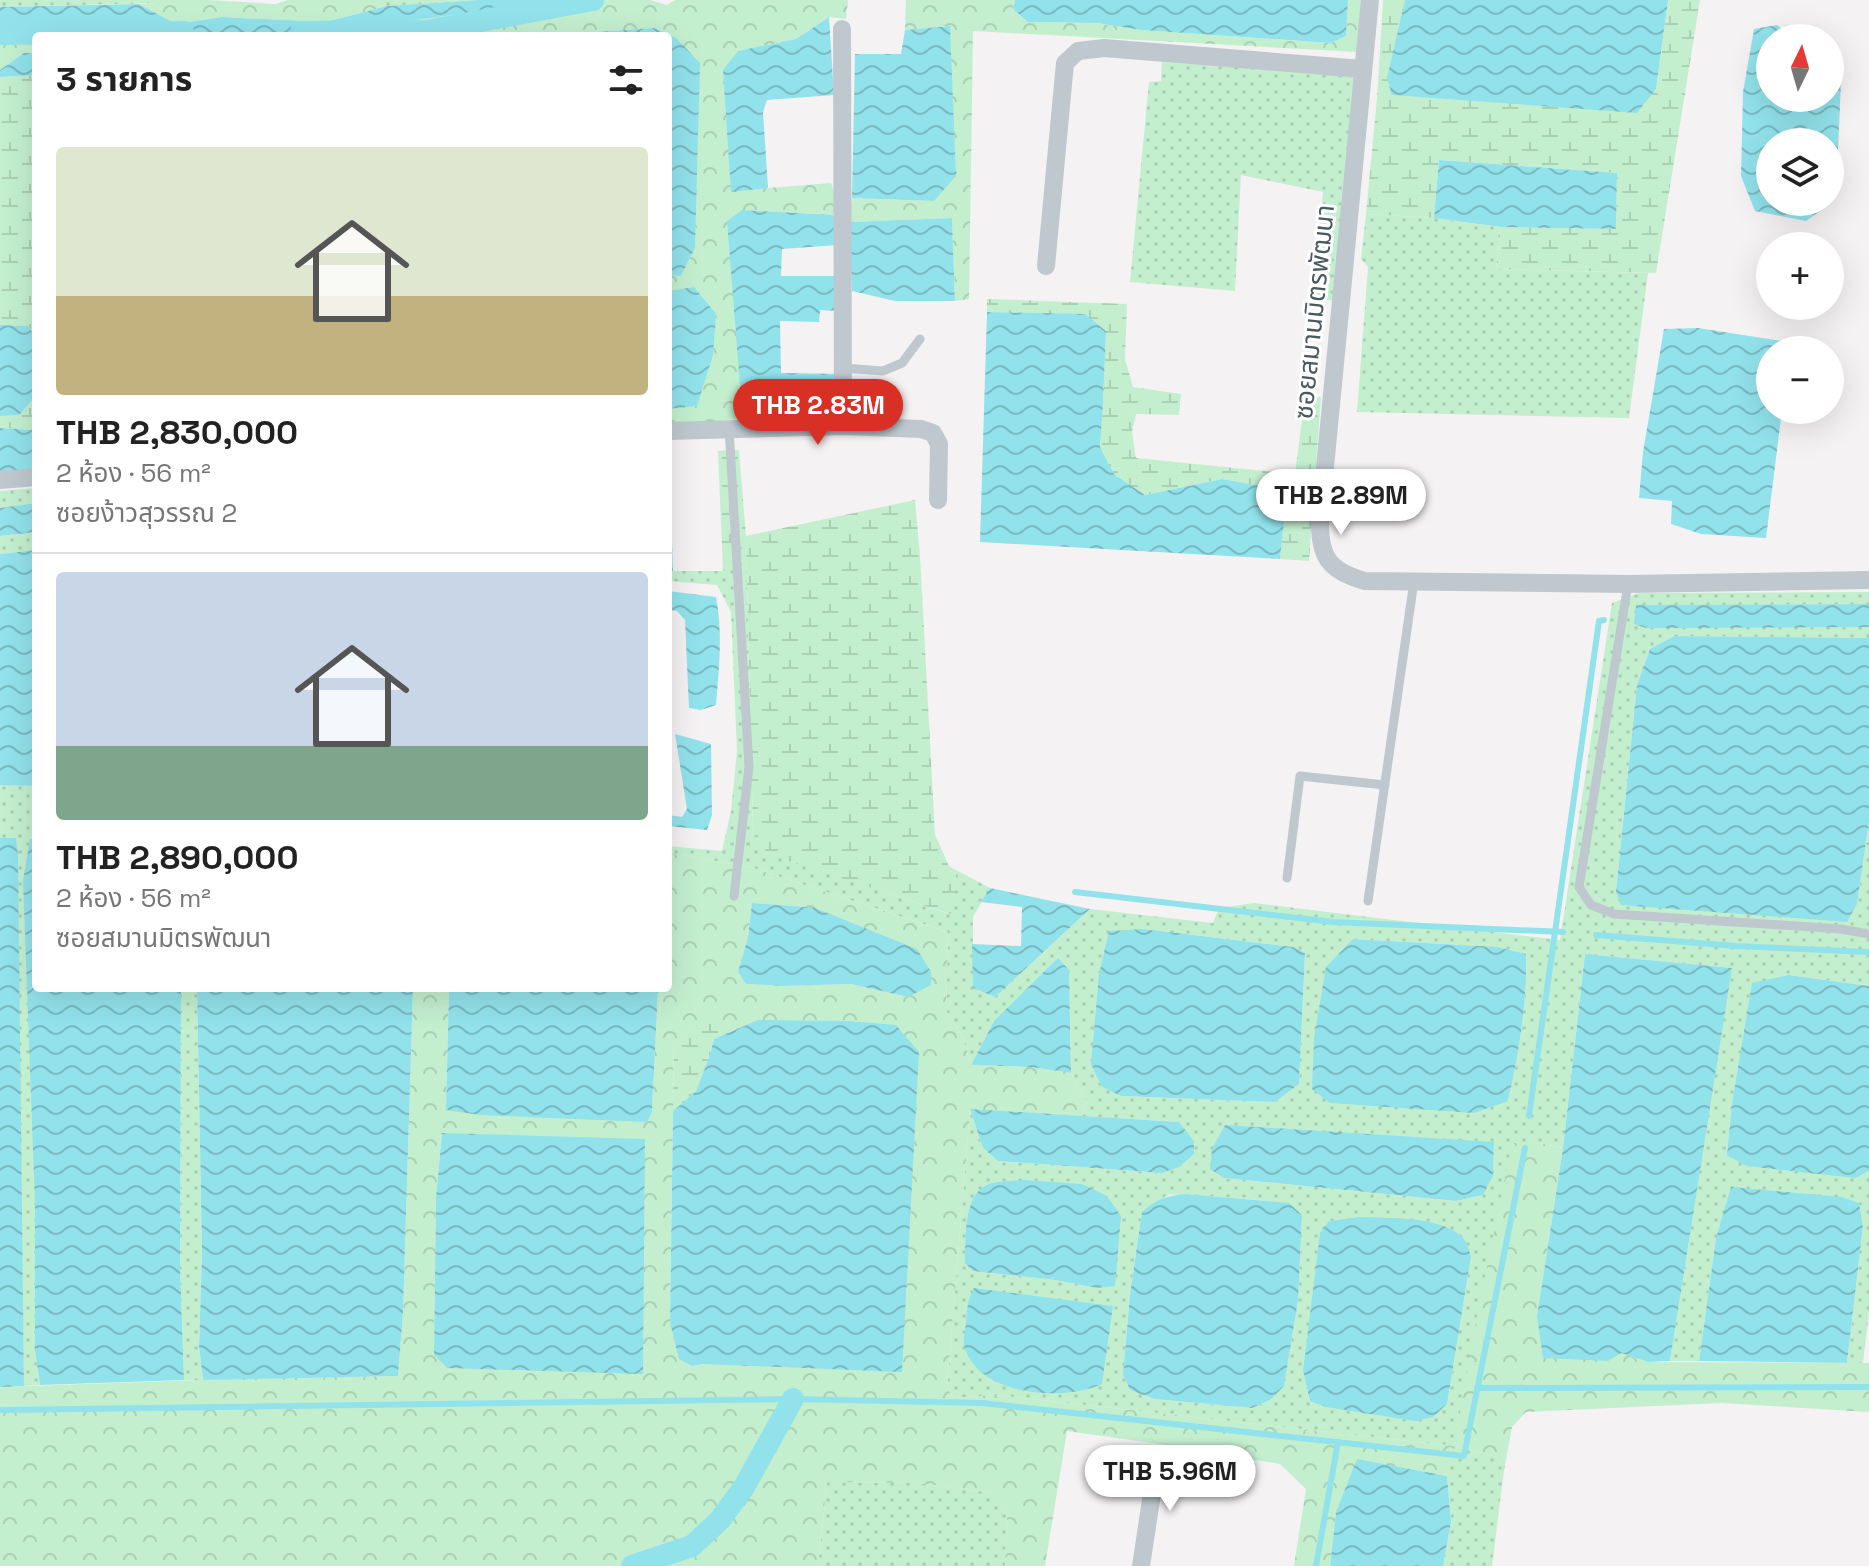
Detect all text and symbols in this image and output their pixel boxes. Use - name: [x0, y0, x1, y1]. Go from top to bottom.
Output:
- north arrow: [1756, 24, 1844, 112]
- map controls: [1756, 24, 1844, 424]
- text: 3 รายการ: [56, 58, 192, 101]
- icon: filters: [604, 58, 648, 102]
- button: layers: [1756, 128, 1844, 216]
- icon: home: [280, 199, 424, 343]
- street label: ซอยสมานมิตรพัฒนา: [1286, 203, 1342, 421]
- button: +: [1756, 232, 1844, 320]
- button: −: [1756, 336, 1844, 424]
- pin: THB 2.83M: [726, 379, 910, 447]
- text: THB 2.83M: [751, 388, 885, 422]
- text: THB 2,830,000: [56, 411, 298, 454]
- text: 2 ห้อง · 56 m²: [56, 456, 211, 490]
- pin: THB 2.89M: [1249, 469, 1433, 537]
- text: THB 2.89M: [1274, 478, 1408, 512]
- text: ซอยง้าวสุวรรณ 2: [56, 496, 237, 530]
- icon: home: [280, 624, 424, 768]
- text: THB 2,890,000: [56, 836, 298, 879]
- text: 2 ห้อง · 56 m²: [56, 881, 211, 915]
- text: ซอยสมานมิตรพัฒนา: [56, 921, 271, 955]
- pin: THB 5.96M: [1078, 1445, 1262, 1513]
- text: THB 5.96M: [1103, 1454, 1237, 1488]

